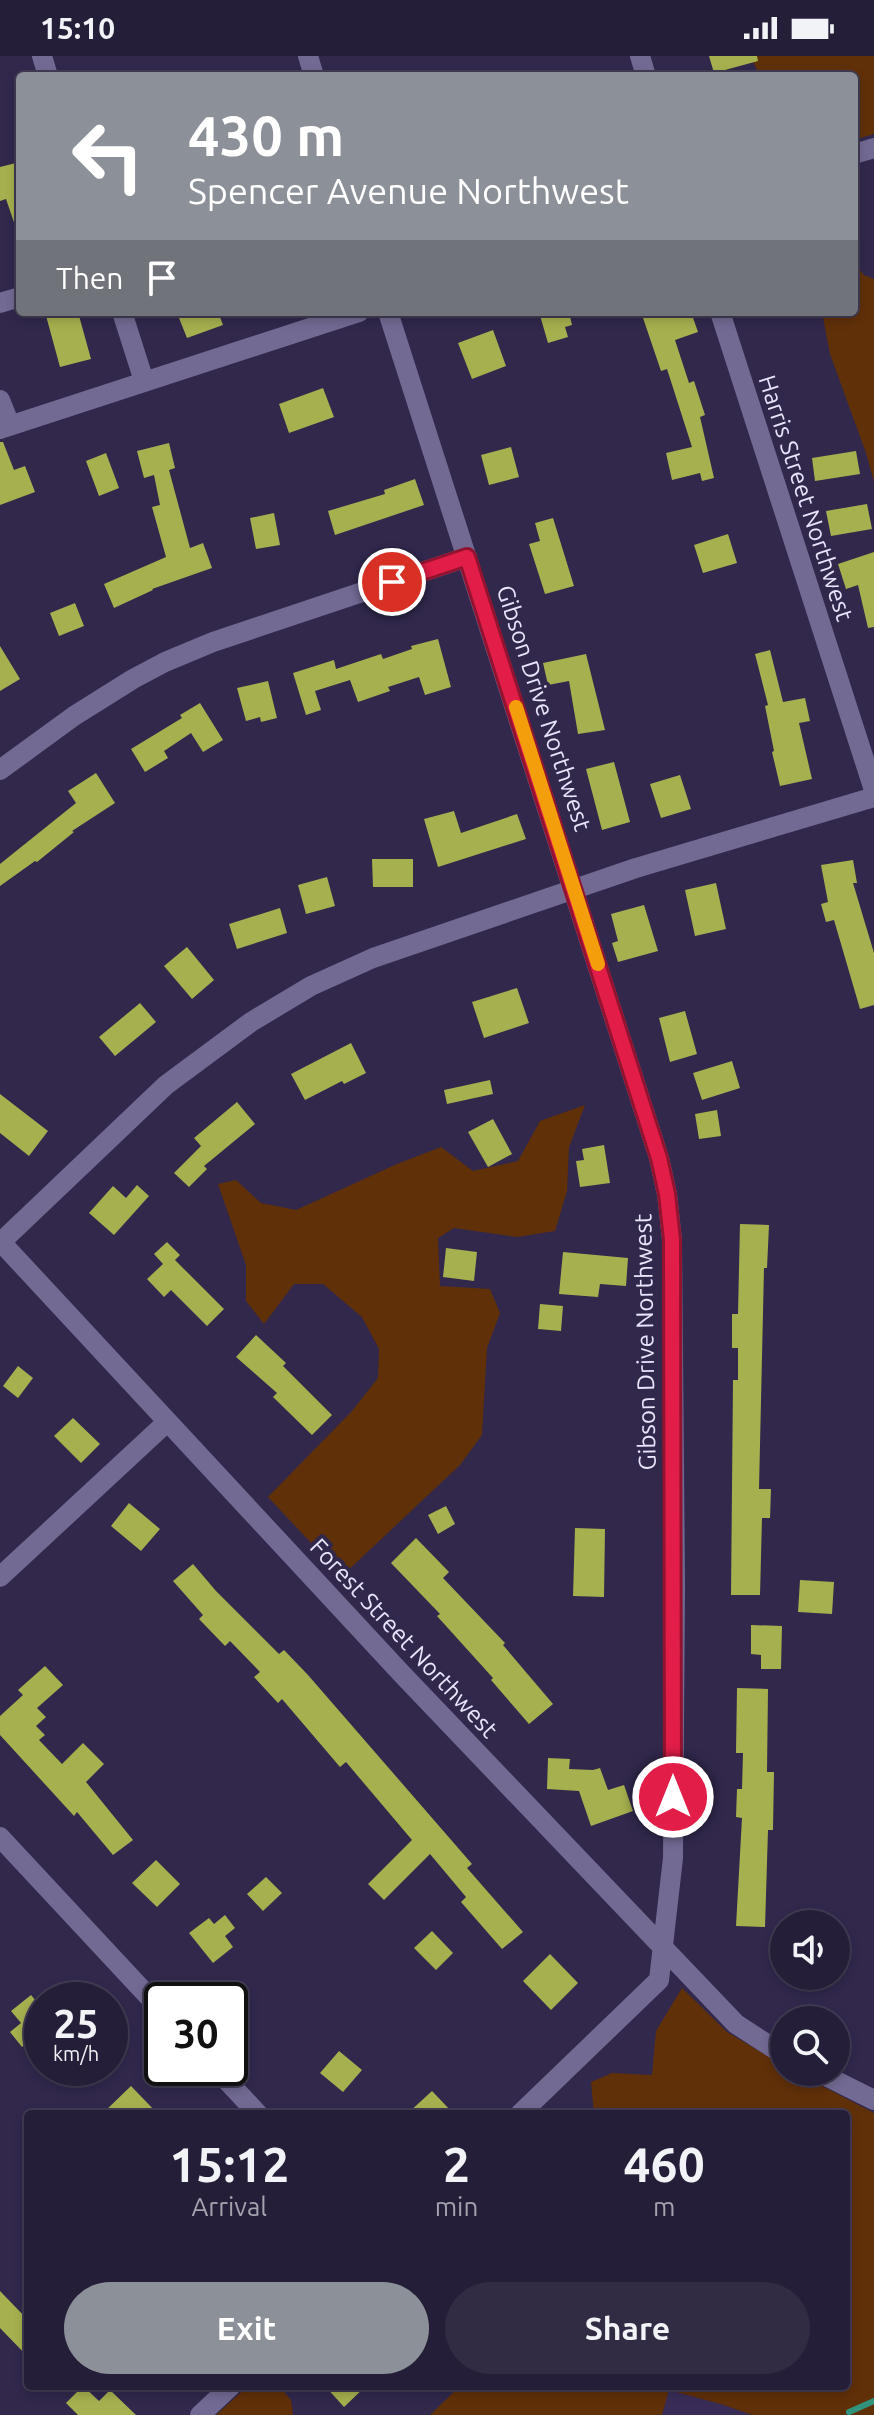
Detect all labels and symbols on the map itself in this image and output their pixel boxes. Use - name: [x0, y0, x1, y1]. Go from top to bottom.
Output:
- street label: Harris Street Northwest: [754, 372, 859, 625]
- pin: [358, 548, 426, 616]
- street label: Gibson Drive Northwest: [491, 582, 597, 835]
- street label: Gibson Drive Northwest: [629, 1213, 661, 1471]
- street label: Forest Street Northwest: [305, 1533, 504, 1743]
- position arrow: [631, 1755, 715, 1839]
- speed limit sign: 30: [144, 1982, 248, 2086]

